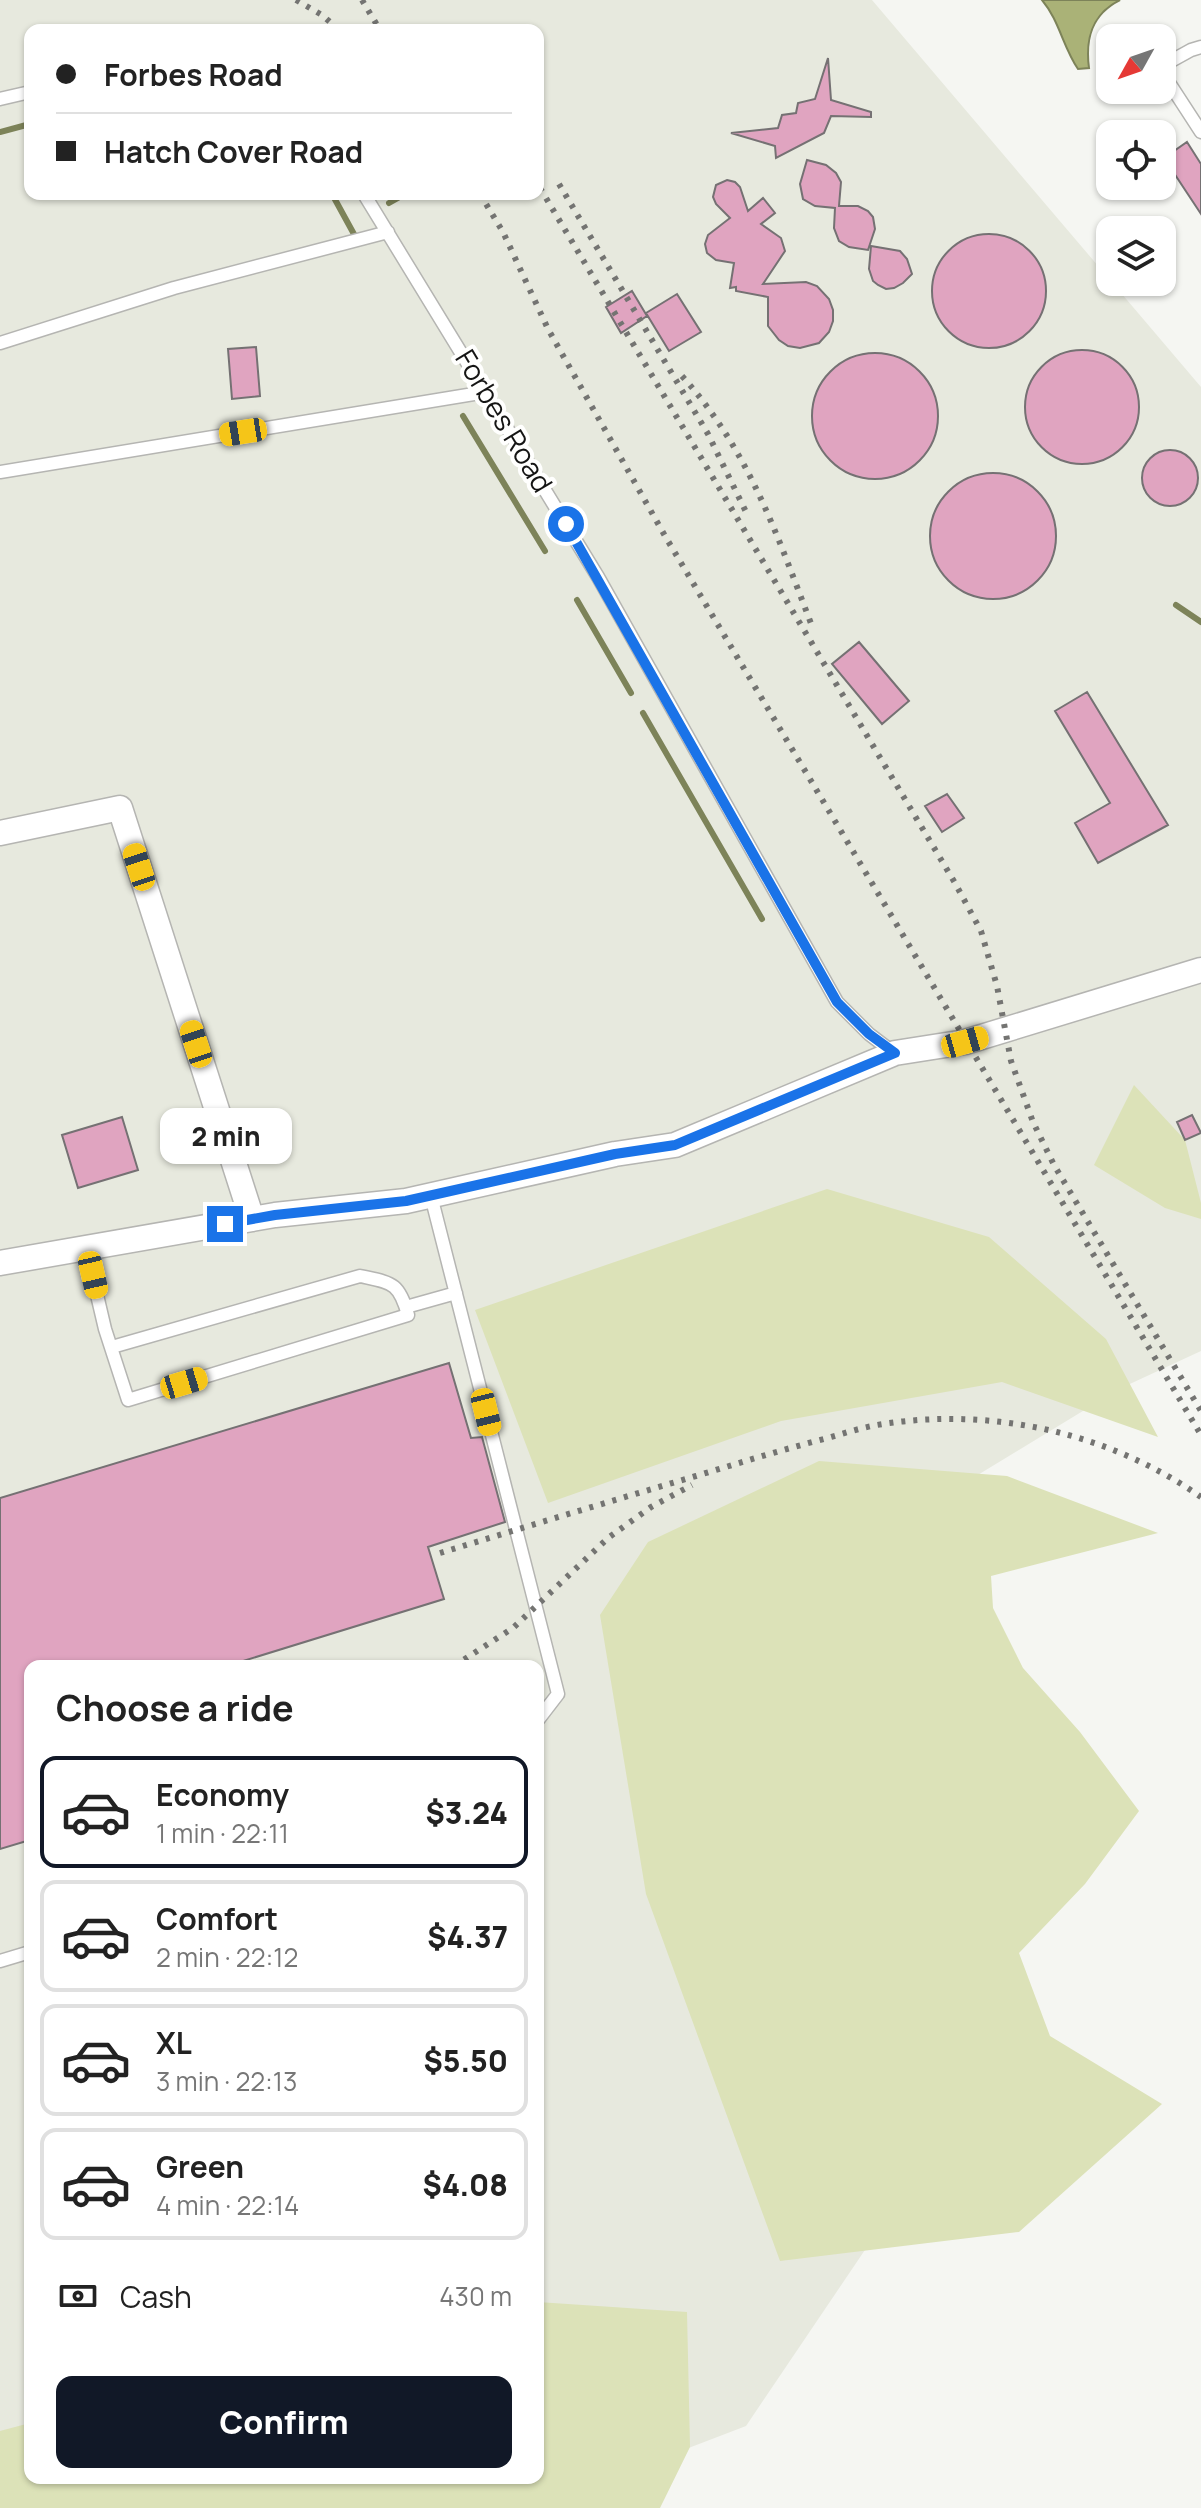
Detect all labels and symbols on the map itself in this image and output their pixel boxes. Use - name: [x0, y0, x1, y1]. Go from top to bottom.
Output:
- north arrow: [1096, 24, 1176, 104]
- street label: Forbes Road: [447, 342, 562, 499]
- car: [217, 416, 269, 448]
- route start: [548, 506, 584, 542]
- car: [120, 840, 158, 894]
- car: [177, 1017, 215, 1071]
- car: [939, 1024, 991, 1060]
- callout: 2 min: [159, 1108, 291, 1164]
- route end: [207, 1206, 243, 1242]
- car: [76, 1249, 110, 1301]
- car: [158, 1365, 210, 1401]
- car: [469, 1386, 503, 1438]

